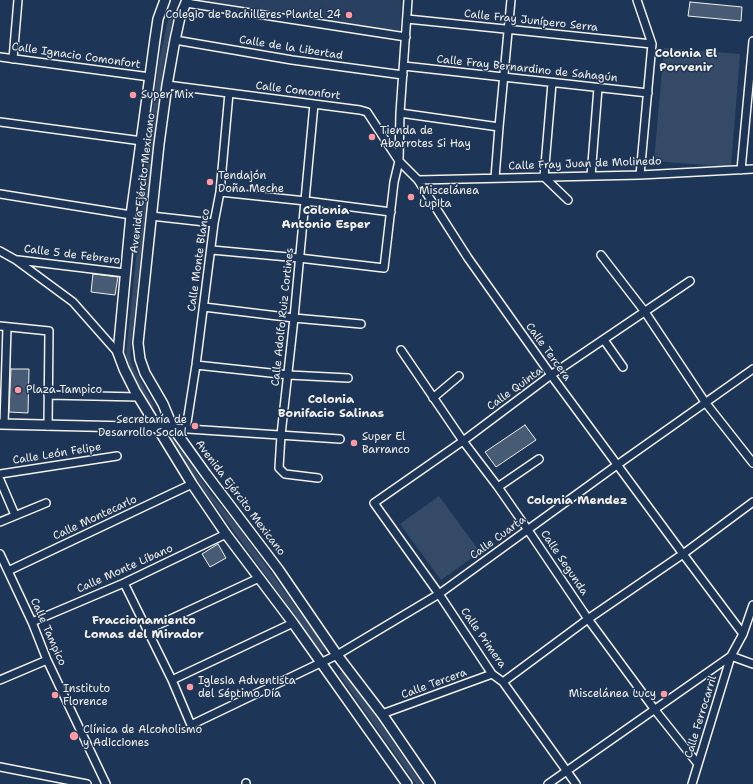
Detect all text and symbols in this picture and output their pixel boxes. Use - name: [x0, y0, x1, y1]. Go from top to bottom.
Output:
- street label: Calle Fray Junípero Serra: [463, 7, 599, 35]
- place label: Colegio de Bachilleres Plantel 24: [166, 8, 341, 22]
- marker: Colegio de Bachilleres Plantel 24: [344, 10, 354, 20]
- street label: Calle de la Libertad: [238, 33, 344, 63]
- street label: Calle Ignacio Comonfort: [11, 40, 141, 72]
- district label: Colonia El Porvenir: [655, 47, 717, 75]
- street label: Calle Fray Bernardino de Sahagún: [436, 53, 618, 85]
- street label: Calle Comonfort: [255, 79, 341, 103]
- place label: Super Mix: [141, 88, 194, 102]
- marker: Super Mix: [128, 90, 138, 100]
- street label: Avenida Ejército Mexicano: [128, 112, 158, 254]
- place label: Tienda de Abarrotes Si Hay: [380, 124, 471, 150]
- marker: Tienda de Abarrotes Si Hay: [367, 132, 377, 142]
- street label: Calle Fray Juan de Molinedo: [508, 155, 662, 173]
- place label: Tendajón Doña Meche: [218, 169, 284, 195]
- marker: Tendajón Doña Meche: [205, 177, 215, 187]
- place label: Miscelánea Lupita: [419, 184, 479, 210]
- marker: Miscelánea Lupita: [406, 192, 416, 202]
- district label: Colonia Antonio Esper: [282, 204, 370, 232]
- street label: Calle Monte Blanco: [185, 208, 213, 312]
- street label: Calle 5 de Febrero: [23, 243, 121, 267]
- street label: Calle Adolfo Ruiz Cortines: [269, 247, 297, 387]
- street label: Calle Tercera: [523, 320, 573, 384]
- street label: Calle Quinta: [485, 365, 545, 413]
- place label: Plaza Tampico: [26, 383, 102, 397]
- marker: Plaza Tampico: [13, 385, 23, 395]
- district label: Colonia Bonifacio Salinas: [278, 393, 384, 421]
- place label: Secretaría de Desarrollo Social: [98, 413, 187, 439]
- marker: Secretaría de Desarrollo Social: [190, 421, 200, 431]
- place label: Super El Barranco: [362, 430, 410, 456]
- street label: Avenida Ejército Mexicano: [192, 438, 288, 558]
- marker: Super El Barranco: [349, 438, 359, 448]
- street label: Calle León Felipe: [12, 440, 102, 468]
- street label: Calle Montecarlo: [51, 493, 139, 543]
- district label: Colonia Mendez: [527, 494, 627, 508]
- street label: Calle Cuarta: [468, 513, 528, 563]
- street label: Calle Segunda: [537, 528, 591, 598]
- street label: Calle Monte Líbano: [75, 542, 175, 596]
- street label: Calle Tampico: [27, 596, 69, 668]
- street label: Calle Primera: [457, 605, 509, 671]
- district label: Fraccionamiento Lomas del Mirador: [84, 614, 204, 642]
- street label: Calle Tercera: [400, 666, 468, 702]
- place label: Iglesia Adventista del Séptimo Día: [198, 674, 296, 700]
- street label: Calle Ferrocarril: [682, 674, 720, 760]
- place label: Instituto Florence: [63, 682, 110, 708]
- marker: Iglesia Adventista del Séptimo Día: [185, 682, 195, 692]
- place label: Miscelánea Lucy: [569, 687, 656, 701]
- marker: Miscelánea Lucy: [659, 689, 669, 699]
- marker: Instituto Florence: [50, 690, 60, 700]
- place label: Clínica de Alcoholismo y Adicciones: [83, 723, 202, 749]
- marker: Clínica de Alcoholismo y Adicciones: [68, 730, 80, 742]

